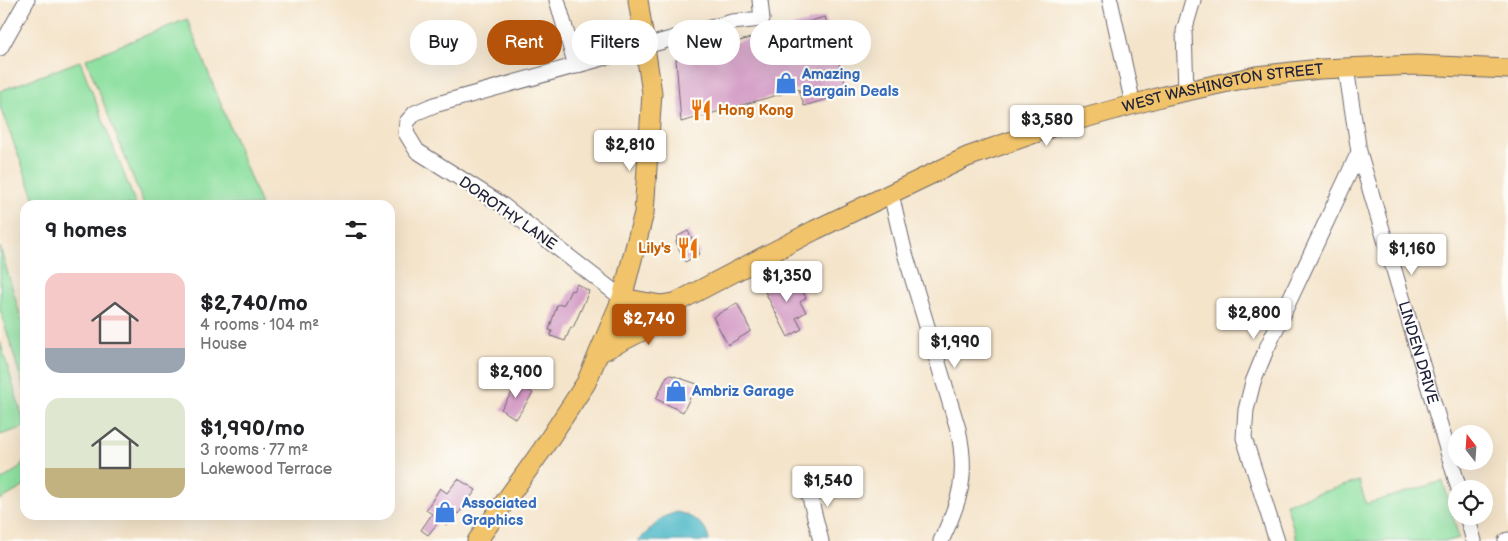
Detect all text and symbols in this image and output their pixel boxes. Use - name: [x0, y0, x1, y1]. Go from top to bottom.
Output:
- chip: Buy: [410, 20, 477, 65]
- chip: Rent: [487, 20, 562, 65]
- chip: Filters: [572, 20, 658, 65]
- chip: New: [668, 20, 740, 65]
- chip: Apartment: [750, 20, 871, 65]
- street label: WEST WASHINGTON STREET: [1120, 60, 1324, 117]
- place label: Amazing Bargain Deals: [801, 65, 899, 101]
- shop icon: Amazing Bargain Deals: [773, 70, 799, 96]
- restaurant icon: Hong Kong: [688, 97, 714, 123]
- place label: Hong Kong: [718, 101, 794, 120]
- pin: $3,580: [1006, 104, 1088, 147]
- text: $3,580: [1021, 111, 1073, 130]
- pin: $2,810: [589, 130, 671, 172]
- text: $2,810: [605, 136, 655, 155]
- street label: DOROTHY LANE: [455, 173, 560, 254]
- icon: filters: [342, 216, 370, 244]
- text: 9 homes: [45, 218, 127, 243]
- pin: $1,160: [1371, 234, 1453, 276]
- restaurant icon: Lily's: [675, 235, 701, 261]
- place label: Lily's: [638, 239, 671, 258]
- text: $1,160: [1388, 240, 1436, 259]
- pin: $1,350: [746, 260, 828, 303]
- text: $1,350: [762, 267, 812, 286]
- text: $2,740/mo: [200, 291, 308, 316]
- icon: home: [85, 293, 145, 353]
- pin: $2,800: [1213, 298, 1295, 340]
- street label: LINDEN DRIVE: [1394, 299, 1442, 406]
- pin: $2,740: [608, 304, 690, 346]
- text: $2,800: [1227, 304, 1281, 323]
- text: $2,740: [623, 310, 675, 329]
- text: 4 rooms · 104 m²: [200, 316, 319, 335]
- pin: $1,990: [914, 326, 996, 369]
- text: $1,990: [930, 333, 980, 352]
- text: House: [200, 335, 247, 354]
- pin: $2,900: [475, 356, 557, 399]
- text: $2,900: [490, 363, 543, 382]
- shop icon: Ambriz Garage: [663, 378, 689, 404]
- place label: Ambriz Garage: [691, 382, 794, 401]
- text: $1,990/mo: [200, 416, 305, 441]
- icon: home: [85, 418, 145, 478]
- north arrow: [1448, 425, 1492, 470]
- map controls: [1448, 425, 1493, 525]
- text: 3 rooms · 77 m²: [200, 441, 308, 460]
- text: Lakewood Terrace: [200, 460, 332, 479]
- pin: $1,540: [787, 466, 869, 508]
- text: $1,540: [803, 472, 853, 491]
- button: locate: [1448, 480, 1493, 525]
- place label: Associated Graphics: [461, 494, 537, 530]
- shop icon: Associated Graphics: [432, 499, 458, 525]

